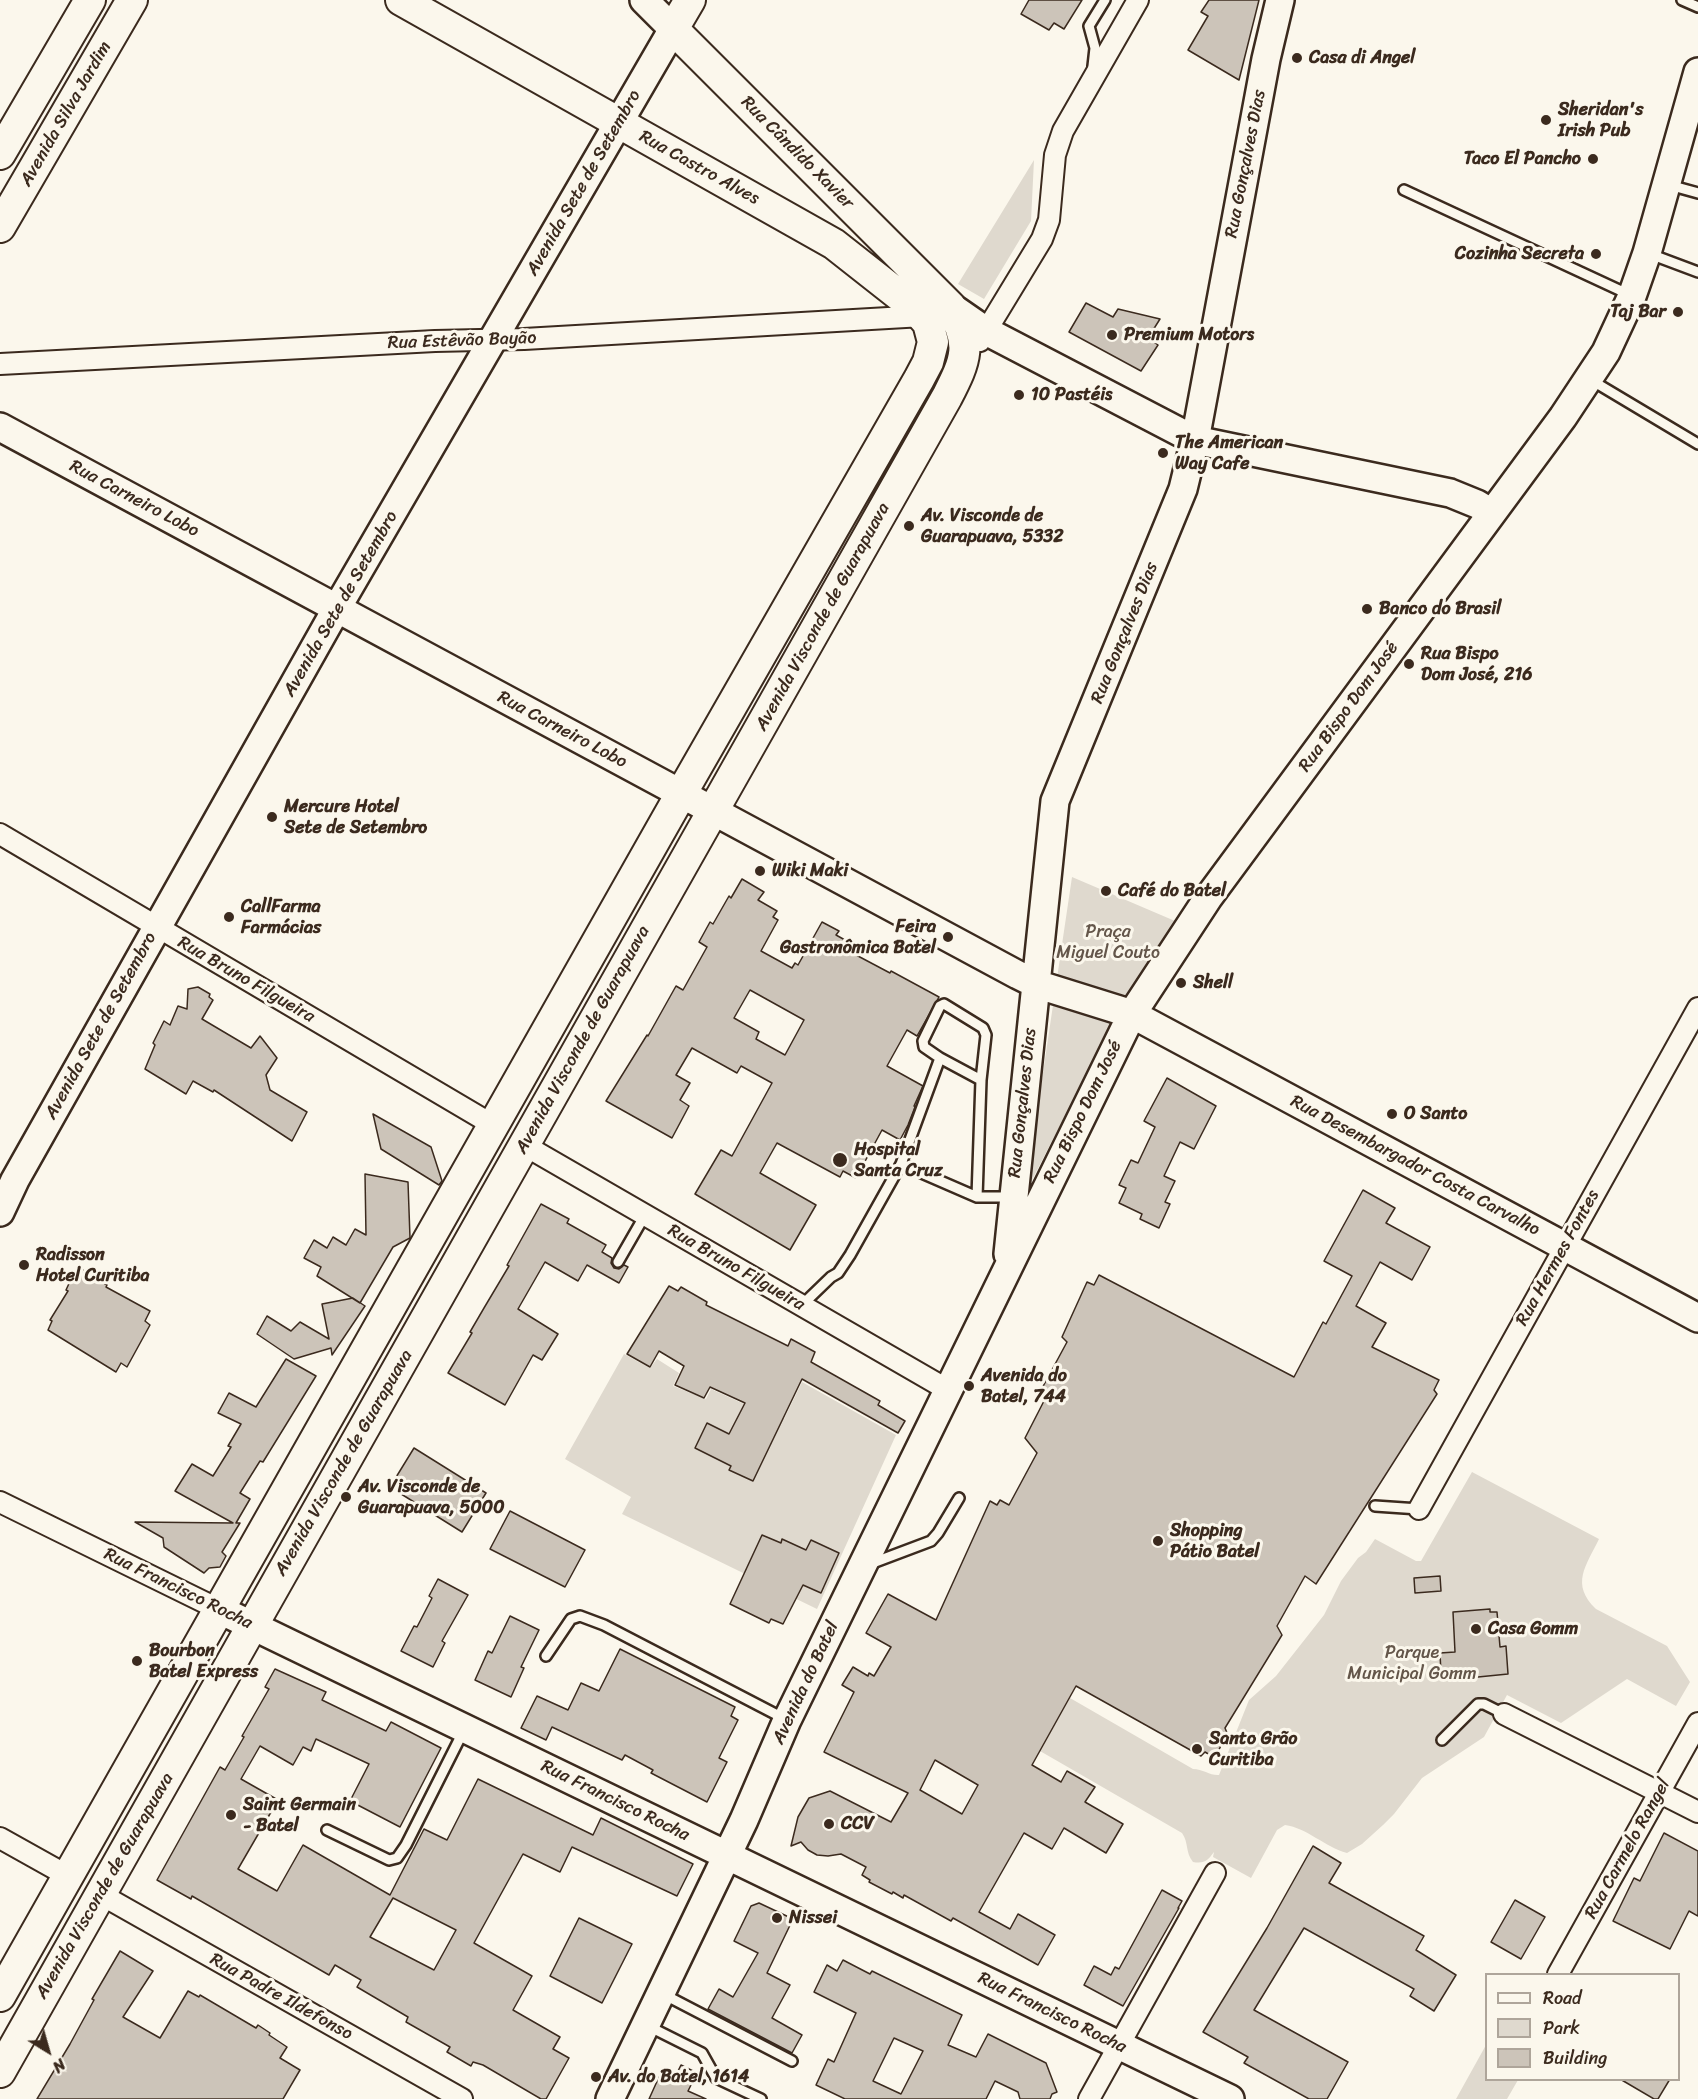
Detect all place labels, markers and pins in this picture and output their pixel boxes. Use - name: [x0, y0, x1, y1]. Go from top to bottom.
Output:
- place label: Casa di Angel: [1309, 47, 1415, 69]
- marker: Casa di Angel: [1290, 51, 1304, 65]
- place label: Sheridan's Irish Pub: [1558, 99, 1644, 142]
- marker: Sheridan's Irish Pub: [1539, 113, 1553, 127]
- place label: Taco El Pancho: [1464, 148, 1581, 170]
- marker: Taco El Pancho: [1586, 152, 1600, 166]
- place label: Cozinha Secreta: [1455, 243, 1584, 265]
- marker: Cozinha Secreta: [1589, 247, 1603, 261]
- place label: Taj Bar: [1610, 301, 1666, 323]
- marker: Taj Bar: [1671, 305, 1685, 319]
- place label: Premium Motors: [1124, 324, 1254, 346]
- marker: Premium Motors: [1105, 328, 1119, 342]
- place label: 10 Pastéis: [1031, 384, 1112, 406]
- marker: 10 Pastéis: [1012, 388, 1026, 402]
- place label: The American Way Cafe: [1175, 432, 1283, 474]
- marker: The American Way Cafe: [1156, 446, 1170, 460]
- place label: Av. Visconde de Guarapuava, 5332: [921, 505, 1064, 548]
- marker: Av. Visconde de Guarapuava, 5332: [902, 519, 916, 533]
- place label: Banco do Brasil: [1379, 598, 1501, 620]
- marker: Banco do Brasil: [1360, 602, 1374, 616]
- place label: Rua Bispo Dom José, 216: [1421, 643, 1532, 686]
- marker: Rua Bispo Dom José, 216: [1402, 657, 1416, 671]
- place label: Mercure Hotel Sete de Setembro: [284, 796, 427, 838]
- marker: Mercure Hotel Sete de Setembro: [265, 810, 279, 824]
- place label: Wiki Maki: [772, 860, 848, 882]
- marker: Wiki Maki: [753, 864, 767, 878]
- place label: Café do Batel: [1118, 880, 1226, 902]
- marker: Café do Batel: [1099, 884, 1113, 898]
- place label: CallFarma Farmácias: [241, 896, 321, 938]
- marker: CallFarma Farmácias: [222, 910, 236, 924]
- place label: Feira Gastronômica Batel: [780, 916, 936, 958]
- marker: Feira Gastronômica Batel: [941, 930, 955, 944]
- place label: Shell: [1193, 972, 1233, 994]
- marker: Shell: [1174, 976, 1188, 990]
- place label: O Santo: [1404, 1103, 1467, 1125]
- marker: O Santo: [1385, 1107, 1399, 1121]
- place label: Hospital Santa Cruz: [854, 1139, 942, 1182]
- marker: Hospital Santa Cruz: [831, 1151, 849, 1169]
- place label: Radisson Hotel Curitiba: [36, 1244, 150, 1286]
- marker: Radisson Hotel Curitiba: [17, 1258, 31, 1272]
- place label: Avenida do Batel, 744: [981, 1365, 1067, 1408]
- marker: Avenida do Batel, 744: [962, 1379, 976, 1393]
- place label: Av. Visconde de Guarapuava, 5000: [358, 1476, 505, 1518]
- marker: Av. Visconde de Guarapuava, 5000: [339, 1490, 353, 1504]
- place label: Shopping Pátio Batel: [1170, 1520, 1259, 1562]
- marker: Shopping Pátio Batel: [1151, 1534, 1165, 1548]
- place label: Casa Gomm: [1488, 1618, 1578, 1640]
- marker: Casa Gomm: [1469, 1622, 1483, 1636]
- place label: Bourbon Batel Express: [149, 1640, 258, 1682]
- marker: Bourbon Batel Express: [130, 1654, 144, 1668]
- place label: Santo Grão Curitiba: [1209, 1728, 1298, 1770]
- marker: Santo Grão Curitiba: [1190, 1742, 1204, 1756]
- place label: Saint Germain - Batel: [243, 1794, 356, 1836]
- marker: Saint Germain - Batel: [224, 1808, 238, 1822]
- place label: CCV: [841, 1813, 874, 1835]
- marker: CCV: [822, 1817, 836, 1831]
- place label: Nissei: [789, 1907, 837, 1929]
- marker: Nissei: [770, 1911, 784, 1925]
- place label: Av. do Batel, 1614: [608, 2066, 749, 2088]
- marker: Av. do Batel, 1614: [589, 2070, 603, 2084]

